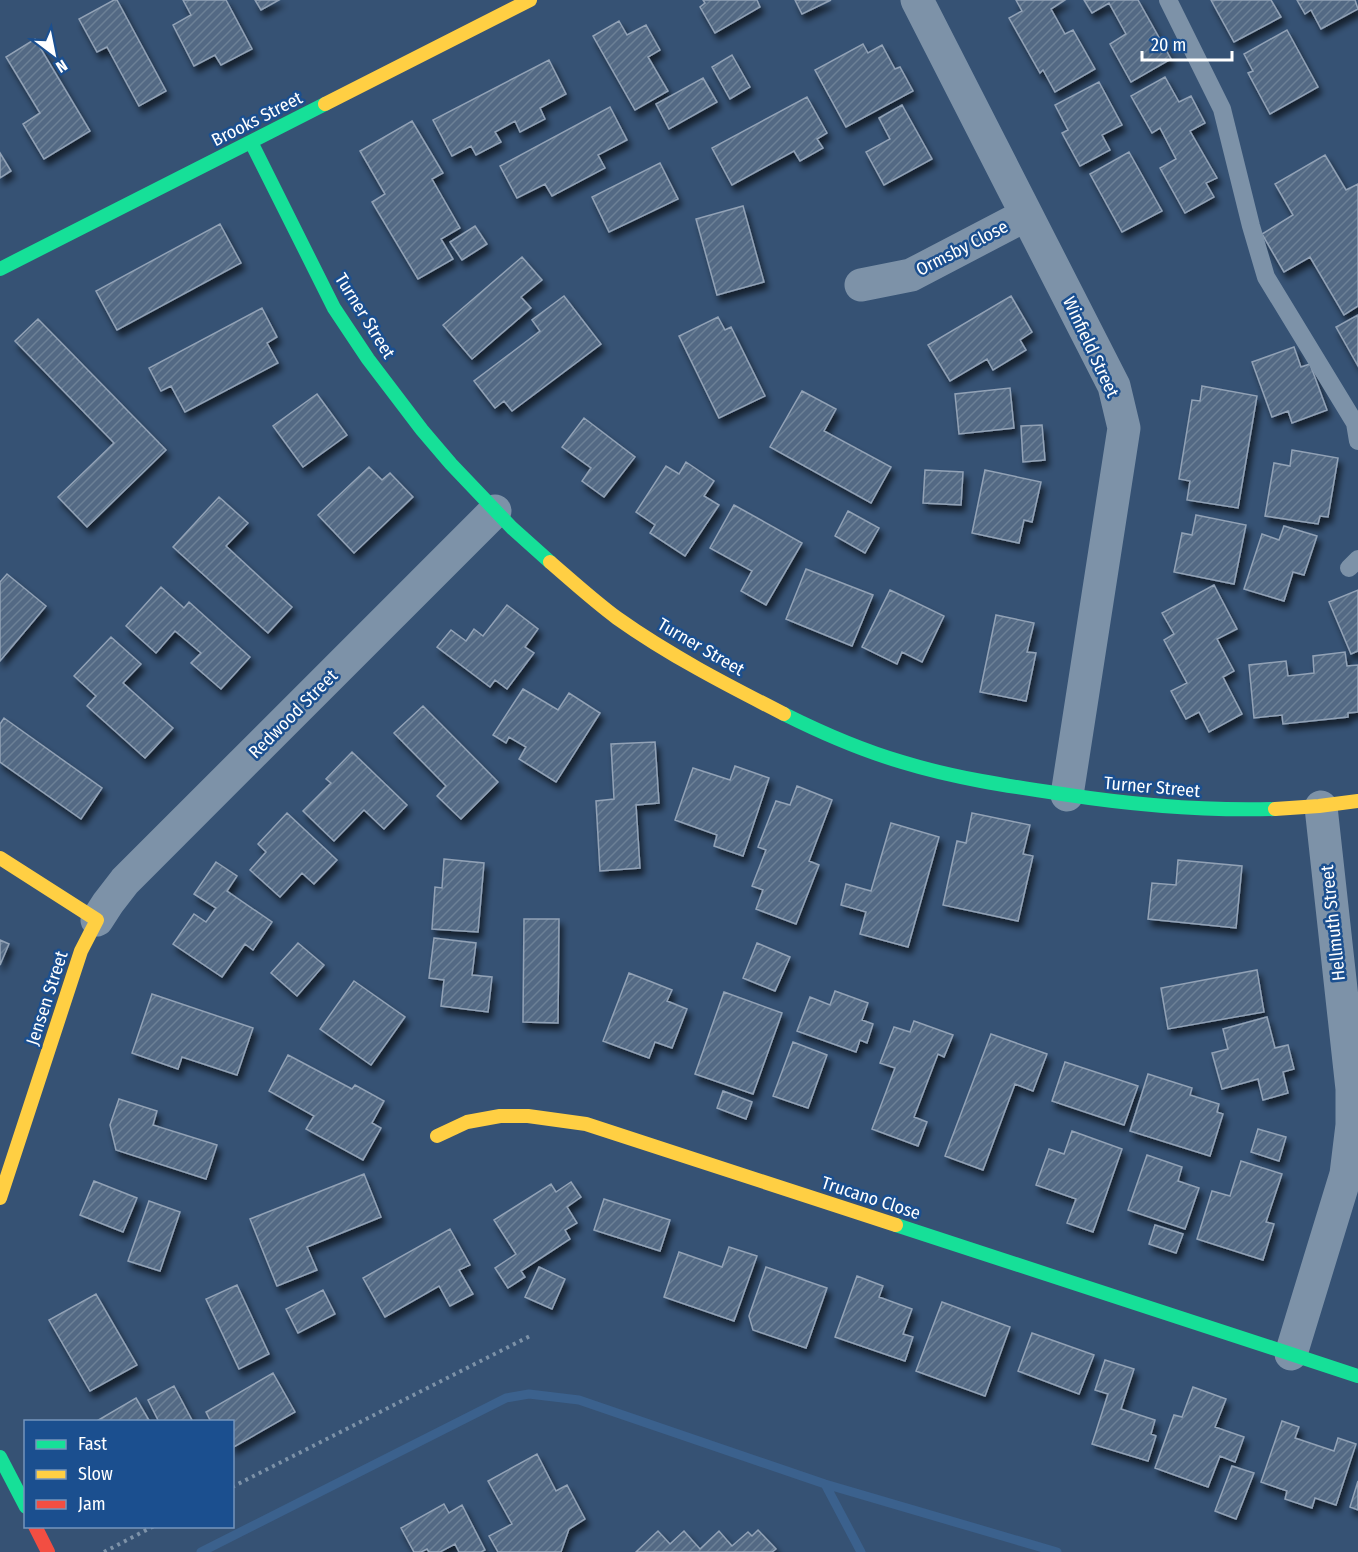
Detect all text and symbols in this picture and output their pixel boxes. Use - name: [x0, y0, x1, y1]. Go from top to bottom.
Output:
- north arrow: [24, 24, 84, 84]
- scale bar: [1142, 24, 1232, 62]
- text: 20 m: [1151, 34, 1186, 56]
- text: N: [53, 56, 71, 77]
- street label: Brooks Street: [208, 87, 306, 151]
- street label: Ormsby Close: [912, 215, 1012, 281]
- street label: Turner Street: [330, 269, 400, 363]
- street label: Winfield Street: [1058, 293, 1124, 401]
- street label: Turner Street: [654, 613, 748, 681]
- street label: Redwood Street: [244, 665, 342, 763]
- street label: Turner Street: [1103, 772, 1201, 802]
- street label: Hellmuth Street: [1316, 864, 1350, 982]
- street label: Jensen Street: [21, 948, 73, 1048]
- street label: Trucano Close: [819, 1172, 923, 1224]
- legend: [24, 1420, 234, 1528]
- text: Fast: [78, 1433, 107, 1455]
- text: Slow: [78, 1463, 113, 1485]
- text: Jam: [78, 1493, 106, 1515]

